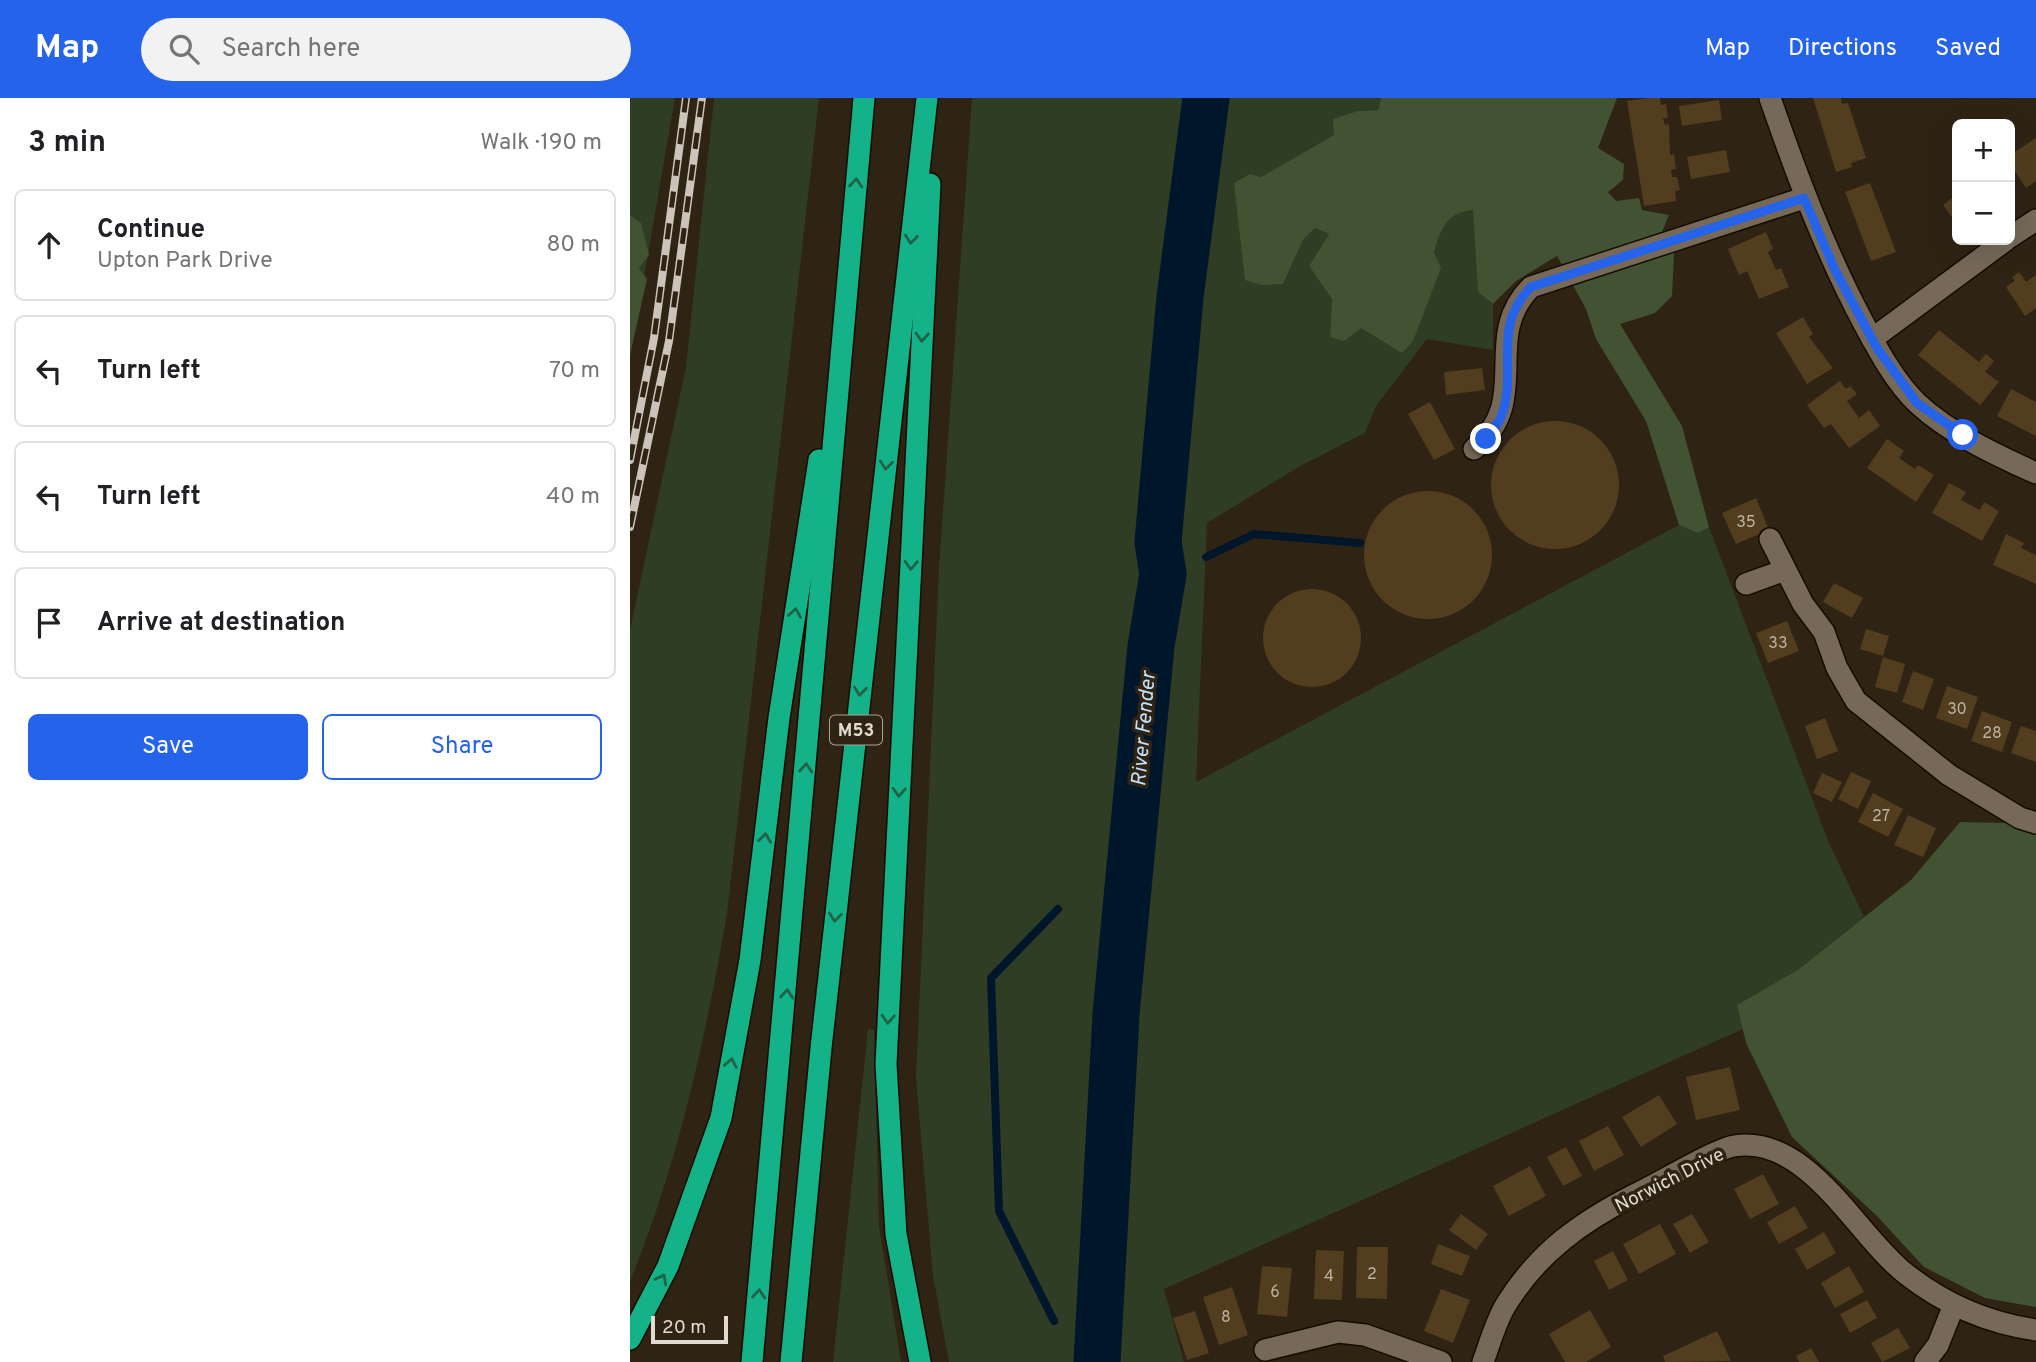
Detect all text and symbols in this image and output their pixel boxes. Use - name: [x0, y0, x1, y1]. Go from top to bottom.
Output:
- search box: [141, 18, 631, 81]
- text: Map: [35, 28, 99, 70]
- icon: search: [165, 30, 203, 68]
- text: Search here: [221, 33, 360, 66]
- text: Map: [1705, 34, 1750, 64]
- text: Directions: [1788, 34, 1897, 64]
- text: Saved: [1935, 34, 2001, 64]
- map controls: [1952, 119, 2015, 245]
- button: +: [1952, 119, 2015, 182]
- text: 3 min: [28, 125, 106, 162]
- text: Walk · 190 m: [480, 129, 602, 158]
- one-way arrow: [848, 177, 863, 188]
- button: −: [1952, 182, 2015, 245]
- text: Continue: [97, 214, 205, 247]
- icon: ahead: [30, 226, 68, 264]
- text: 80 m: [547, 231, 600, 260]
- one-way arrow: [903, 233, 918, 245]
- text: Upton Park Drive: [97, 247, 273, 276]
- one-way arrow: [915, 332, 930, 343]
- icon: left: [30, 352, 68, 390]
- text: Turn left: [97, 355, 201, 388]
- text: 70 m: [549, 357, 600, 386]
- route start: [1947, 419, 1978, 450]
- route end: [1470, 423, 1501, 454]
- one-way arrow: [878, 459, 893, 471]
- icon: left: [30, 478, 68, 516]
- text: Turn left: [97, 481, 201, 514]
- text: 40 m: [546, 483, 600, 512]
- house number: 35: [1736, 513, 1756, 533]
- one-way arrow: [904, 559, 919, 570]
- icon: arrive: [30, 604, 68, 642]
- text: Arrive at destination: [97, 607, 345, 640]
- one-way arrow: [787, 607, 802, 619]
- house number: 33: [1768, 634, 1788, 654]
- water label: River Fender: [1126, 669, 1163, 788]
- one-way arrow: [853, 685, 868, 697]
- house number: 30: [1947, 700, 1967, 720]
- button: Save: [28, 714, 308, 780]
- button: Share: [322, 714, 602, 780]
- road number: M53: [830, 716, 882, 744]
- house number: 28: [1982, 724, 2002, 744]
- one-way arrow: [798, 762, 813, 773]
- one-way arrow: [892, 787, 907, 798]
- house number: 27: [1872, 807, 1890, 827]
- one-way arrow: [757, 832, 772, 844]
- one-way arrow: [828, 911, 843, 923]
- one-way arrow: [779, 989, 794, 1000]
- one-way arrow: [881, 1014, 896, 1025]
- one-way arrow: [723, 1057, 738, 1069]
- street label: Norwich Drive: [1611, 1143, 1729, 1219]
- house number: 2: [1367, 1265, 1377, 1285]
- house number: 4: [1324, 1267, 1334, 1287]
- one-way arrow: [653, 1274, 667, 1286]
- house number: 6: [1270, 1283, 1280, 1303]
- one-way arrow: [751, 1288, 766, 1299]
- house number: 8: [1221, 1308, 1231, 1328]
- scale bar: [651, 1313, 728, 1345]
- text: 20 m: [662, 1316, 706, 1340]

